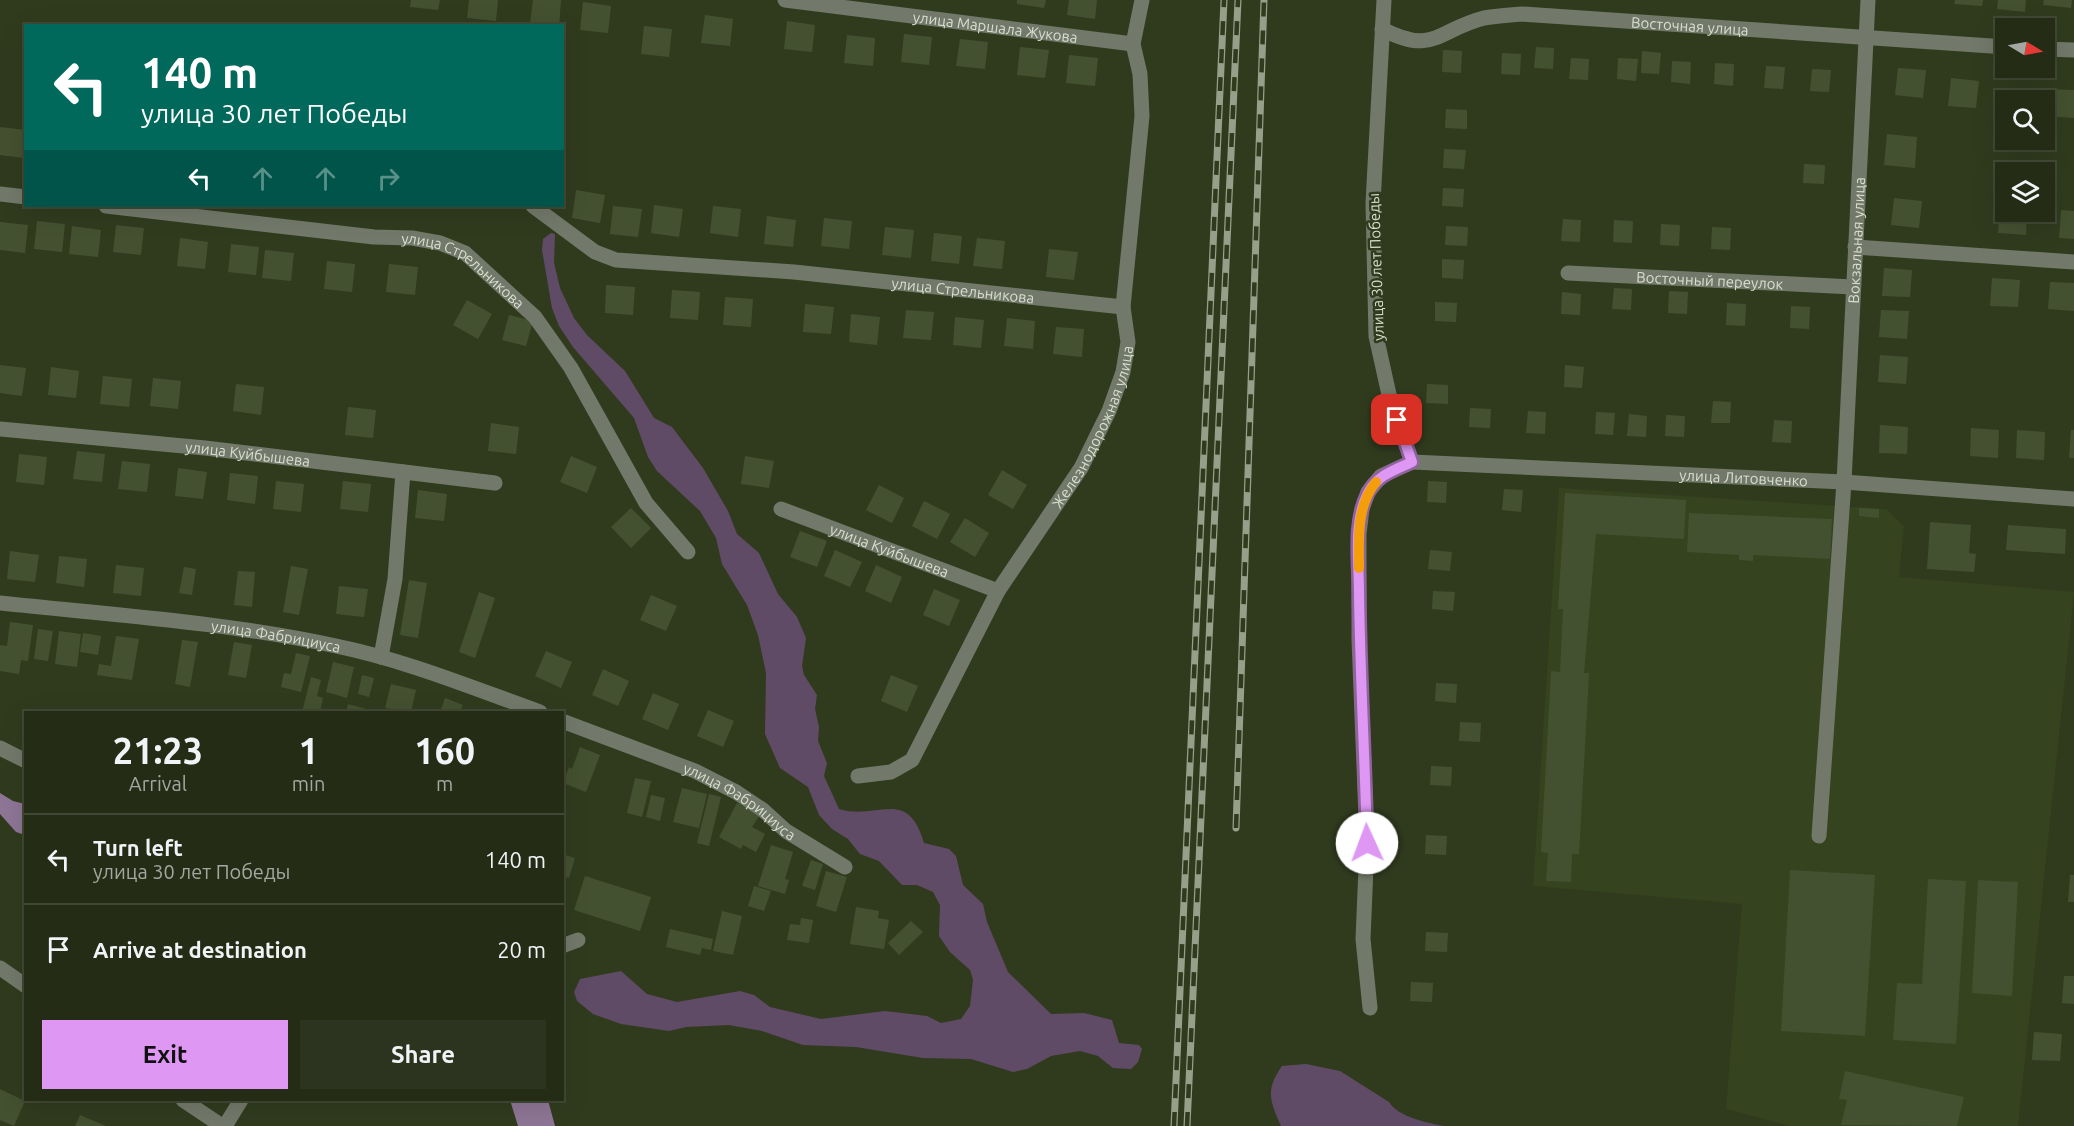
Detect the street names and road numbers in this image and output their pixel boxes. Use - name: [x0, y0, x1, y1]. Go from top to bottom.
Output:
- street label: улица Маршала Жукова: [912, 8, 1079, 45]
- street label: Восточная улица: [1630, 13, 1749, 38]
- street label: Вокзальная улица: [1844, 177, 1868, 304]
- street label: улица 30 лет Победы: [1365, 193, 1387, 341]
- street label: улица Стрельникова: [401, 229, 528, 312]
- street label: Восточный переулок: [1636, 268, 1784, 292]
- street label: улица Стрельникова: [891, 274, 1035, 306]
- street label: Железнодорожная улица: [1048, 344, 1136, 511]
- street label: улица Куйбышева: [185, 438, 311, 469]
- street label: улица Литовченко: [1679, 466, 1808, 489]
- street label: улица Куйбышева: [828, 520, 951, 580]
- street label: улица Фабрициуса: [210, 617, 342, 655]
- street label: улица Фабрициуса: [681, 759, 799, 843]

